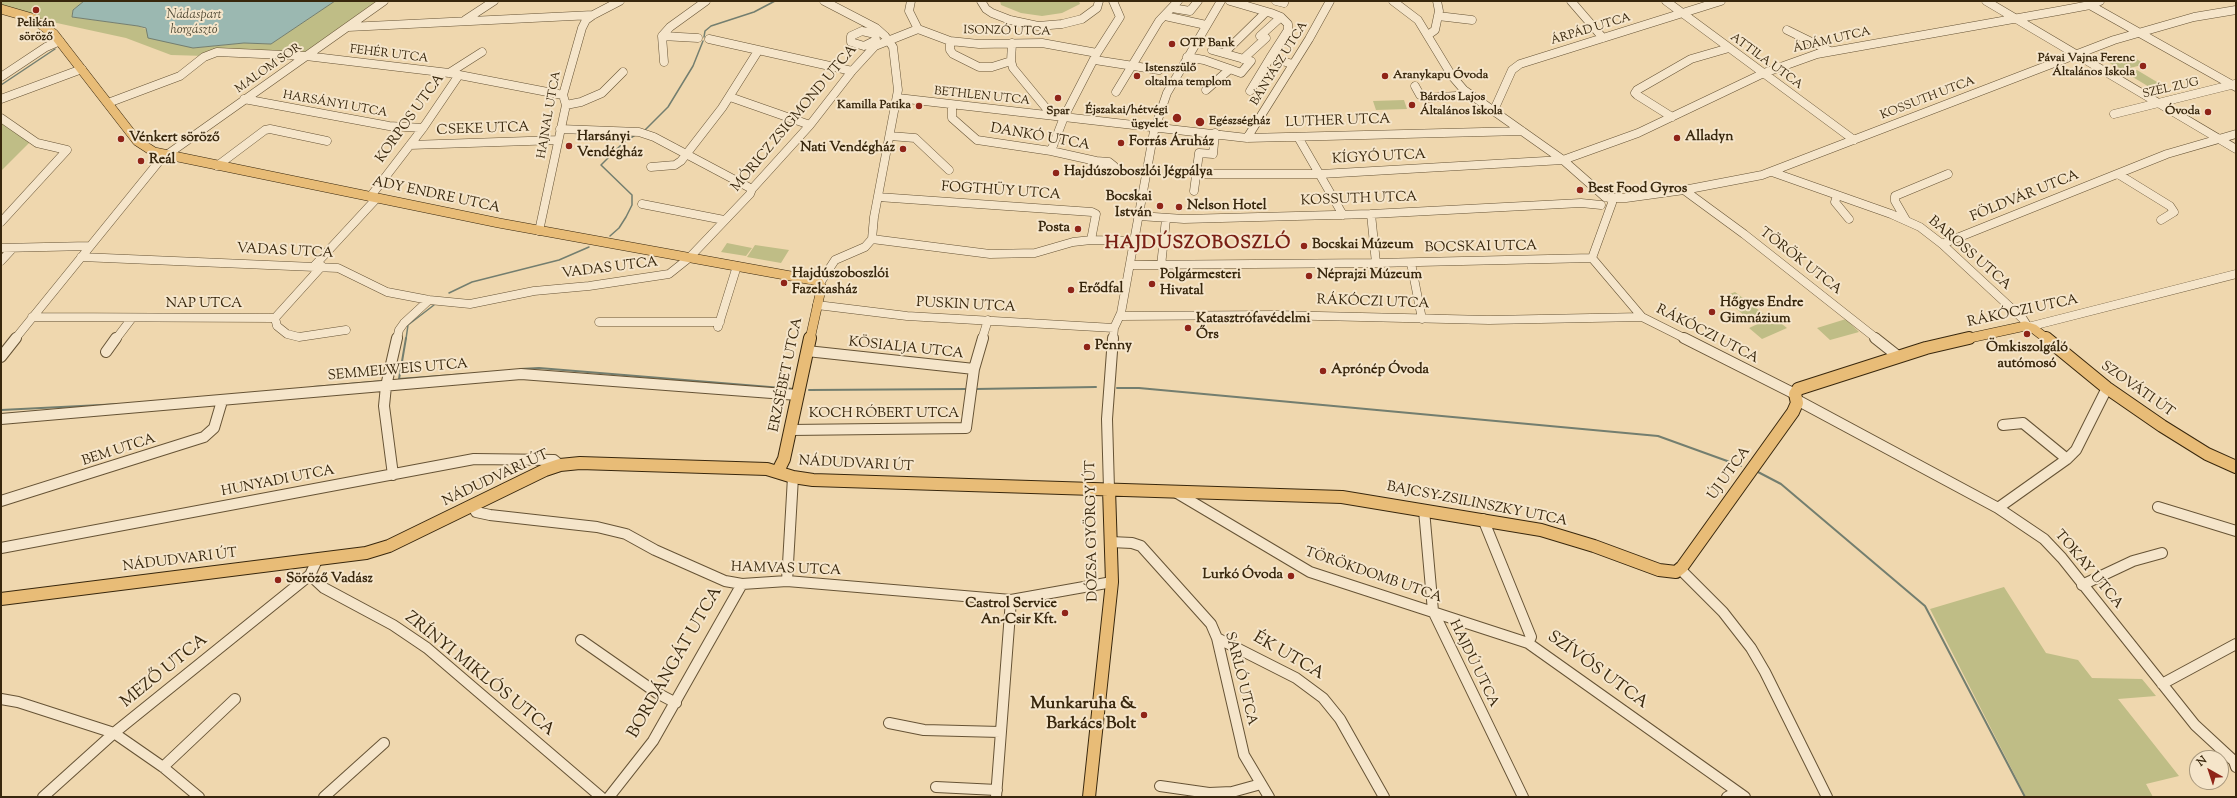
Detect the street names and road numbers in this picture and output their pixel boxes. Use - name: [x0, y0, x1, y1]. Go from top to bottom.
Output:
- street label: ÁRPÁD UTCA: [1549, 11, 1633, 49]
- street label: BÁNYÁSZ UTCA: [1248, 19, 1312, 109]
- street label: ISONZÓ UTCA: [963, 24, 1051, 40]
- street label: ÁDÁM UTCA: [1792, 25, 1872, 57]
- street label: ATTILA UTCA: [1727, 31, 1805, 93]
- street label: MALOM SOR: [233, 41, 305, 97]
- street label: MÓRICZ ZSIGMOND UTCA: [729, 42, 861, 196]
- street label: FEHÉR UTCA: [349, 43, 429, 67]
- street label: HAJNAL UTCA: [535, 70, 565, 160]
- street label: KORPOS UTCA: [373, 71, 449, 167]
- street label: KOSSUTH UTCA: [1879, 74, 1977, 124]
- street label: SZÉL ZUG: [2141, 76, 2201, 102]
- street label: BETHLEN UTCA: [933, 85, 1031, 109]
- street label: HARSÁNYI UTCA: [282, 89, 388, 121]
- street label: LUTHER UTCA: [1285, 112, 1391, 132]
- street label: CSEKE UTCA: [436, 120, 530, 140]
- street label: DANKÓ UTCA: [989, 121, 1091, 155]
- street label: KÍGYÓ UTCA: [1332, 147, 1426, 169]
- street label: FÖLDVÁR UTCA: [1968, 168, 2082, 226]
- street label: ADY ENDRE UTCA: [370, 174, 502, 218]
- street label: FOGTHÜY UTCA: [941, 179, 1061, 205]
- street label: KOSSUTH UTCA: [1300, 190, 1418, 210]
- street label: BAROSS UTCA: [1924, 213, 2014, 295]
- street label: TÖRÖK UTCA: [1756, 225, 1844, 299]
- street label: BOCSKAI UTCA: [1424, 239, 1538, 257]
- street label: VADAS UTCA: [236, 241, 334, 263]
- street label: VADAS UTCA: [561, 255, 659, 283]
- street label: RÁKÓCZI UTCA: [1966, 292, 2080, 332]
- street label: RÁKÓCZI UTCA: [1316, 293, 1430, 313]
- street label: PUSKIN UTCA: [916, 295, 1016, 317]
- street label: NAP UTCA: [166, 297, 242, 313]
- street label: RÁKÓCZI UTCA: [1653, 302, 1761, 368]
- street label: ERZSÉBET UTCA: [767, 316, 807, 434]
- street label: KÖSIALJA UTCA: [848, 335, 964, 363]
- street label: SEMMELWEIS UTCA: [327, 356, 469, 386]
- street label: SZOVÁTI ÚT: [2097, 358, 2177, 422]
- street label: KOCH RÓBERT UTCA: [809, 407, 959, 423]
- street label: BEM UTCA: [80, 431, 158, 471]
- street label: ÚJ UTCA: [1705, 444, 1755, 504]
- street label: NÁDUDVARI ÚT: [440, 447, 552, 511]
- street label: NÁDUDVARI ÚT: [798, 454, 914, 476]
- street label: DÓZSA GYÖRGY ÚT: [1083, 460, 1103, 602]
- street label: HUNYADI UTCA: [220, 463, 336, 501]
- street label: BAJCSY-ZSILINSZKY UTCA: [1385, 479, 1569, 531]
- street label: TOKAY UTCA: [2050, 527, 2126, 613]
- street label: TÖRÖKDOMB UTCA: [1302, 545, 1444, 607]
- street label: NÁDUDVARI ÚT: [122, 546, 238, 576]
- street label: HAMVAS UTCA: [731, 560, 841, 580]
- street label: BORDÁNGÁT UTCA: [624, 584, 728, 742]
- street label: ZRÍNYI MIKLÓS UTCA: [400, 608, 558, 742]
- street label: HAJDÚ UTCA: [1445, 618, 1501, 710]
- street label: ÉK UTCA: [1249, 628, 1327, 686]
- street label: SZÍVÓS UTCA: [1543, 628, 1651, 714]
- street label: SARLÓ UTCA: [1220, 630, 1260, 728]
- street label: MEZŐ UTCA: [117, 631, 213, 713]

